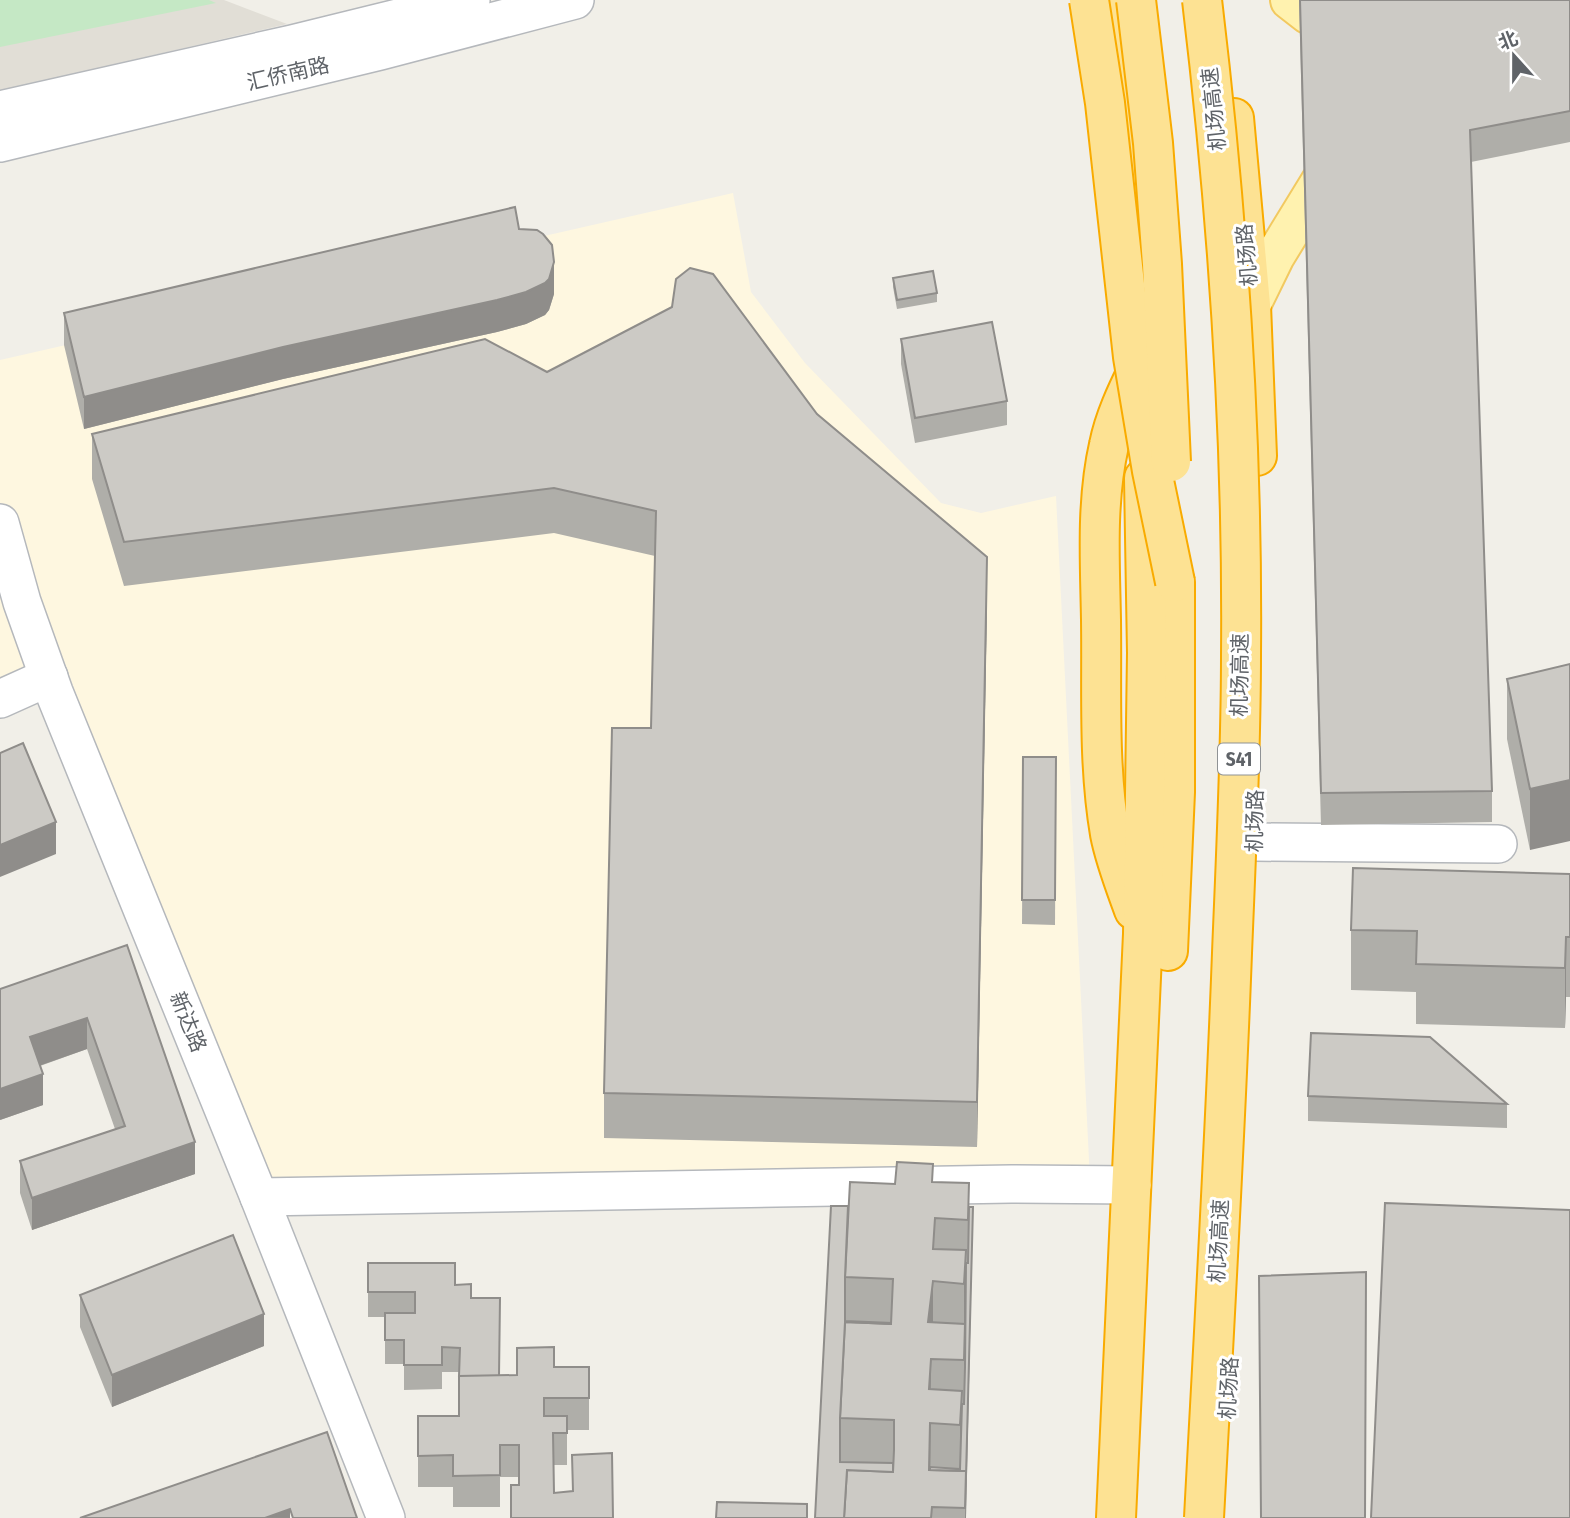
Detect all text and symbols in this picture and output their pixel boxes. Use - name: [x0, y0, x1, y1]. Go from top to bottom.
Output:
- north arrow: [1479, 21, 1549, 91]
- text: 北: [1495, 26, 1521, 55]
- street label: 汇侨南路: [244, 52, 332, 96]
- street label: 机场高速: [1197, 66, 1231, 152]
- street label: 机场路: [1231, 222, 1263, 288]
- street label: 机场高速: [1226, 633, 1254, 717]
- road number: S41: [1218, 744, 1260, 774]
- street label: 机场路: [1241, 789, 1269, 853]
- street label: 新达路: [164, 988, 212, 1056]
- street label: 机场高速: [1204, 1198, 1234, 1284]
- street label: 机场路: [1214, 1356, 1244, 1420]

